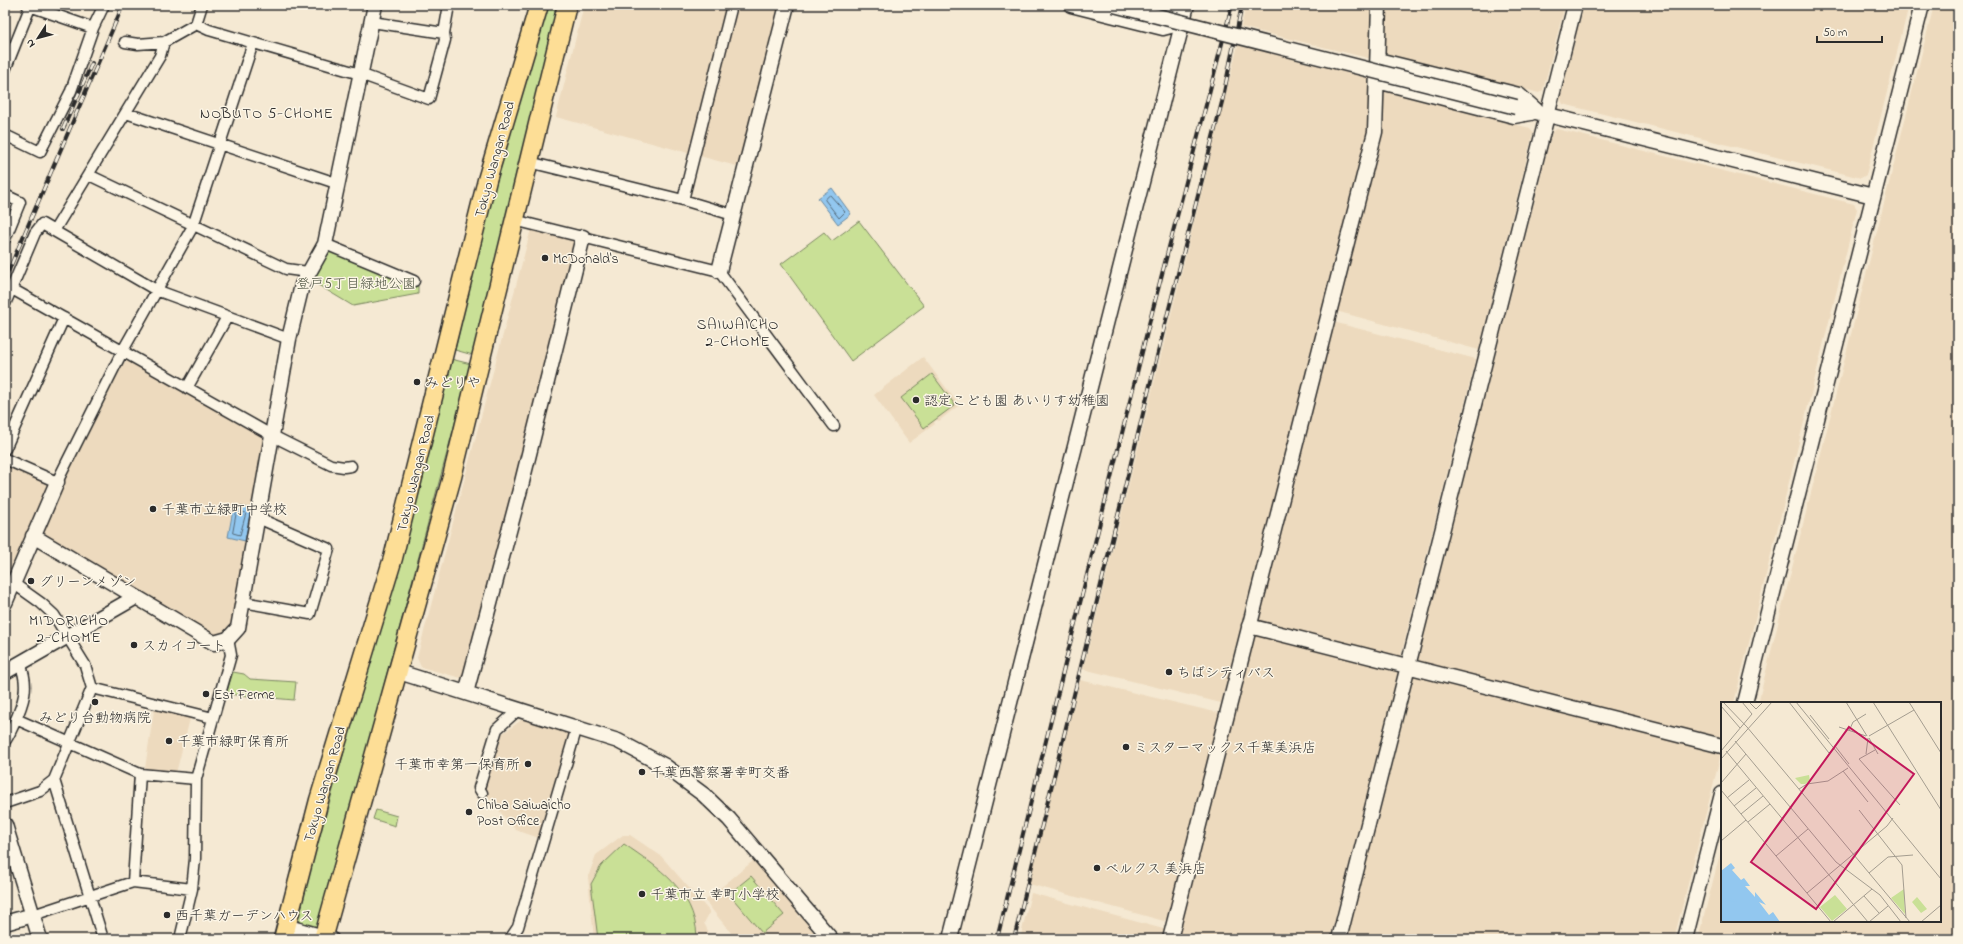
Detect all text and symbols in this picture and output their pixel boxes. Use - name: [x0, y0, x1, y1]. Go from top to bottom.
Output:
- north arrow: [18, 18, 58, 58]
- scale bar: [1817, 18, 1882, 44]
- text: 50 m: [1823, 24, 1847, 42]
- text: N: [22, 36, 39, 51]
- street label: Tokyo Wangan Road: [470, 99, 522, 220]
- district label: NOBUTO 5-CHOME: [200, 103, 334, 125]
- place label: McDonald's: [553, 249, 619, 270]
- marker: McDonald's: [540, 253, 550, 263]
- park label: 登戸5丁目緑地公園: [296, 274, 416, 295]
- district label: SAIWAICHO 2-CHOME: [697, 314, 779, 353]
- place label: みどりや: [425, 373, 481, 394]
- marker: みどりや: [412, 377, 422, 387]
- place label: 認定こども園 あいりす幼稚園: [924, 391, 1110, 412]
- marker: 認定こども園 あいりす幼稚園: [911, 395, 921, 405]
- street label: Tokyo Wangan Road: [392, 413, 442, 534]
- place label: 千葉市立緑町中学校: [161, 500, 287, 521]
- marker: 千葉市立緑町中学校: [148, 504, 158, 514]
- place label: グリーンメゾン: [39, 572, 136, 593]
- marker: グリーンメゾン: [26, 576, 36, 586]
- district label: MIDORICHO 2-CHOME: [29, 610, 109, 649]
- place label: スカイコート: [142, 636, 226, 657]
- marker: スカイコート: [129, 640, 139, 650]
- place label: ちばシティバス: [1177, 663, 1275, 684]
- marker: ちばシティバス: [1164, 667, 1174, 677]
- place label: Est Ferme: [214, 685, 275, 706]
- marker: Est Ferme: [201, 689, 211, 699]
- marker: みどり台動物病院: [90, 697, 100, 707]
- inset map: [1721, 702, 1941, 922]
- place label: みどり台動物病院: [39, 708, 151, 729]
- street label: Tokyo Wangan Road: [299, 724, 353, 845]
- place label: 千葉市緑町保育所: [177, 732, 289, 753]
- marker: 千葉市緑町保育所: [164, 736, 174, 746]
- place label: ミスターマックス千葉美浜店: [1134, 738, 1316, 759]
- marker: ミスターマックス千葉美浜店: [1121, 742, 1131, 752]
- place label: 千葉市幸第一保育所: [394, 755, 520, 776]
- marker: 千葉市幸第一保育所: [523, 759, 533, 769]
- place label: 千葉西警察署幸町交番: [650, 763, 790, 784]
- marker: 千葉西警察署幸町交番: [637, 767, 647, 777]
- place label: Chiba Saiwaicho Post Office: [477, 795, 571, 832]
- marker: Chiba Saiwaicho Post Office: [464, 807, 474, 817]
- place label: ベルクス 美浜店: [1105, 859, 1206, 880]
- marker: ベルクス 美浜店: [1092, 863, 1102, 873]
- place label: 千葉市立 幸町小学校: [650, 885, 780, 906]
- marker: 千葉市立 幸町小学校: [637, 889, 647, 899]
- place label: 西千葉ガーデンハウス: [175, 906, 314, 927]
- marker: 西千葉ガーデンハウス: [162, 910, 172, 920]

